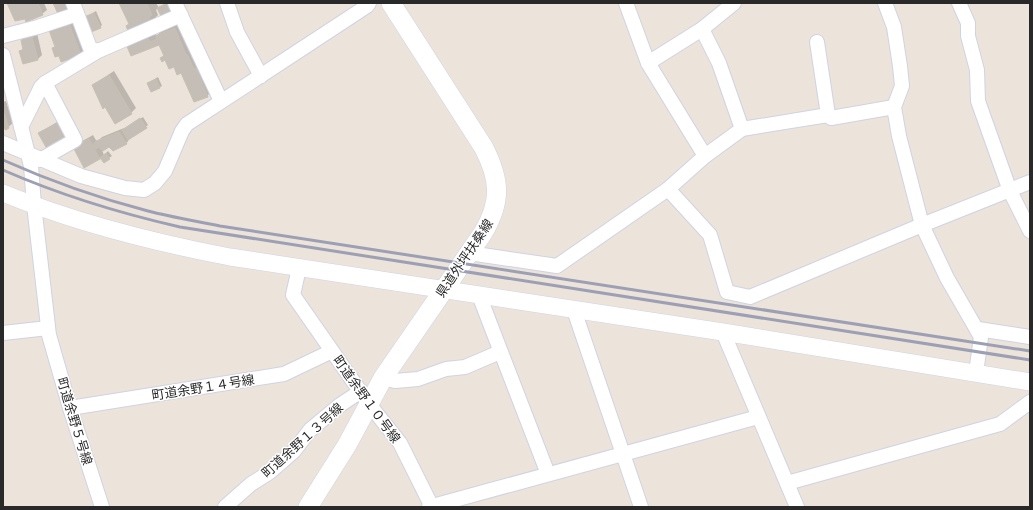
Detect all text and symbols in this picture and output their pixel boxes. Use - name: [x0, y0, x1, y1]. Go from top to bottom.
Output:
- street label: 県道外坪扶桑線: [432, 216, 496, 300]
- street label: 町道余野１０号線: [330, 352, 404, 446]
- street label: 町道余野１４号線: [150, 371, 256, 403]
- street label: 町道余野５号線: [54, 375, 96, 467]
- street label: 町道余野１３号線: [258, 399, 346, 481]

